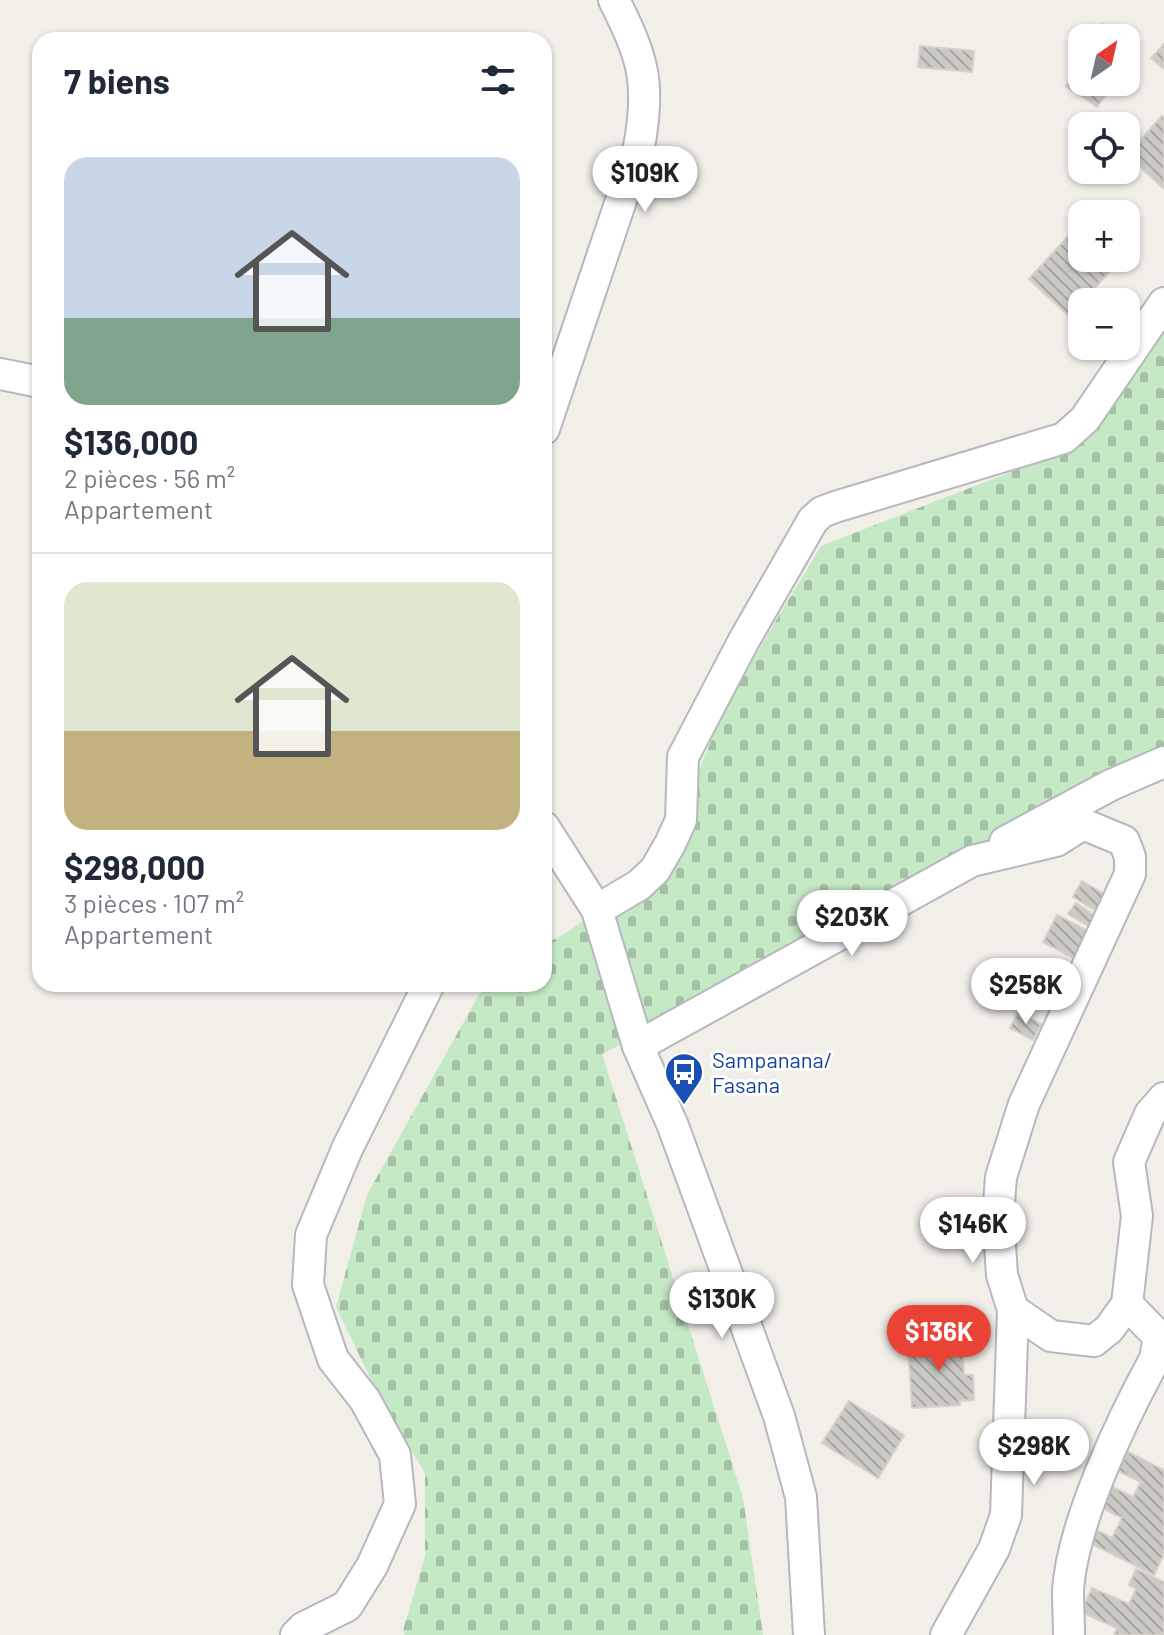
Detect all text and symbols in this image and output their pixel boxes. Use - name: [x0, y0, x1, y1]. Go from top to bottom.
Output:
- north arrow: [1068, 24, 1140, 96]
- map controls: [1068, 24, 1140, 360]
- icon: filters: [476, 58, 520, 102]
- text: 7 biens: [64, 60, 170, 101]
- button: locate: [1068, 112, 1140, 184]
- pin: $109K: [589, 146, 701, 214]
- text: $109K: [611, 156, 679, 187]
- button: +: [1068, 200, 1140, 272]
- icon: home: [220, 209, 364, 353]
- button: −: [1068, 288, 1140, 360]
- text: $136,000: [64, 421, 198, 462]
- text: 2 pièces · 56 m²: [64, 462, 235, 493]
- text: Appartement: [64, 493, 213, 524]
- icon: home: [220, 634, 364, 778]
- text: $298,000: [64, 846, 205, 887]
- text: 3 pièces · 107 m²: [64, 887, 244, 918]
- pin: $203K: [796, 890, 908, 958]
- text: $203K: [815, 900, 889, 931]
- text: Appartement: [64, 918, 213, 949]
- pin: $258K: [970, 958, 1082, 1026]
- text: $258K: [989, 968, 1063, 999]
- place label: Sampanana/ Fasana: [712, 1046, 833, 1097]
- bus stop icon: Sampanana/ Fasana: [663, 1051, 705, 1106]
- pin: $146K: [917, 1197, 1029, 1265]
- text: $146K: [938, 1207, 1008, 1238]
- pin: $130K: [666, 1272, 778, 1340]
- text: $130K: [687, 1282, 757, 1313]
- pin: $136K: [883, 1305, 995, 1373]
- text: $136K: [905, 1315, 973, 1346]
- pin: $298K: [978, 1419, 1090, 1487]
- text: $298K: [997, 1429, 1071, 1460]

